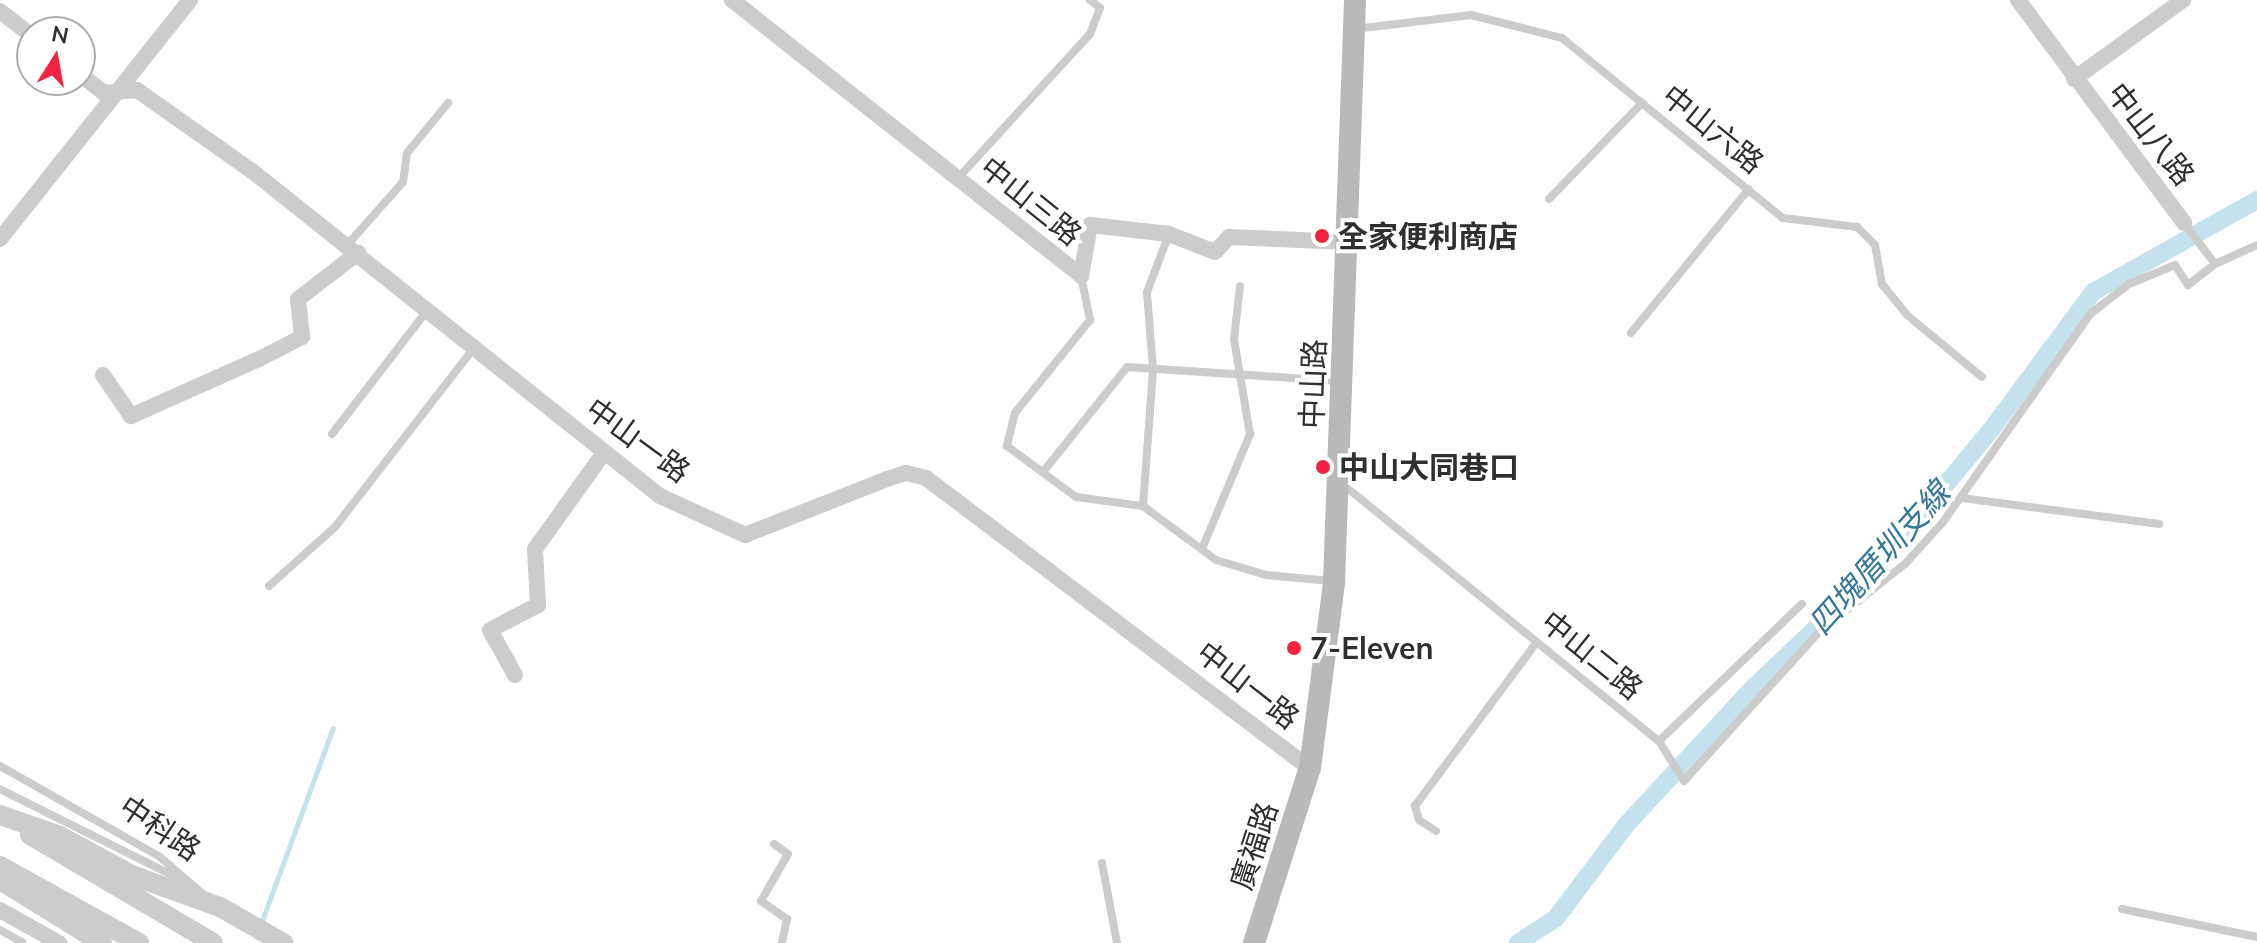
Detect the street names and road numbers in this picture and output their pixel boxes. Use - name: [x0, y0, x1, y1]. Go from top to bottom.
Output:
- street label: 中山八路: [2100, 76, 2202, 192]
- street label: 中山六路: [1655, 77, 1771, 181]
- street label: 中山三路: [973, 149, 1089, 253]
- street label: 中山路: [1293, 338, 1333, 430]
- street label: 中山一路: [579, 390, 697, 490]
- street label: 中山二路: [1534, 603, 1650, 707]
- street label: 中山一路: [1190, 634, 1306, 736]
- street label: 中科路: [113, 788, 207, 868]
- street label: 廣福路: [1223, 798, 1285, 894]

